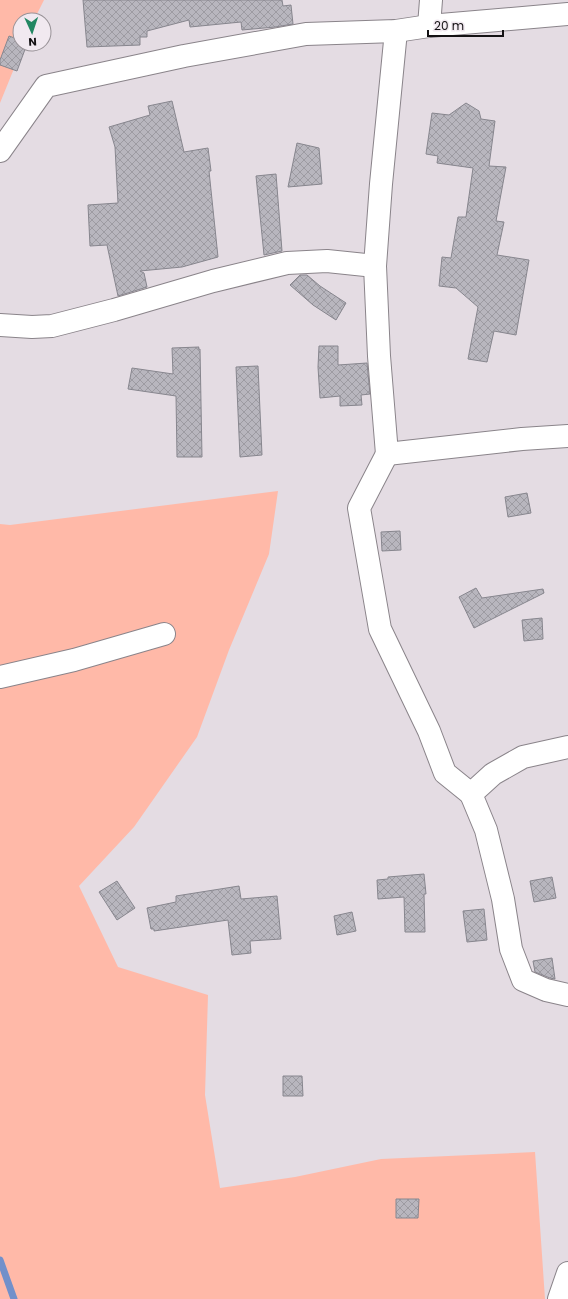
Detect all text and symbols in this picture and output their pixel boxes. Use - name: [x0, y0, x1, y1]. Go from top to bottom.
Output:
- north arrow: [12, 12, 52, 52]
- scale bar: [428, 12, 503, 38]
- text: 20 m: [434, 17, 464, 34]
- text: N: [28, 34, 37, 50]

